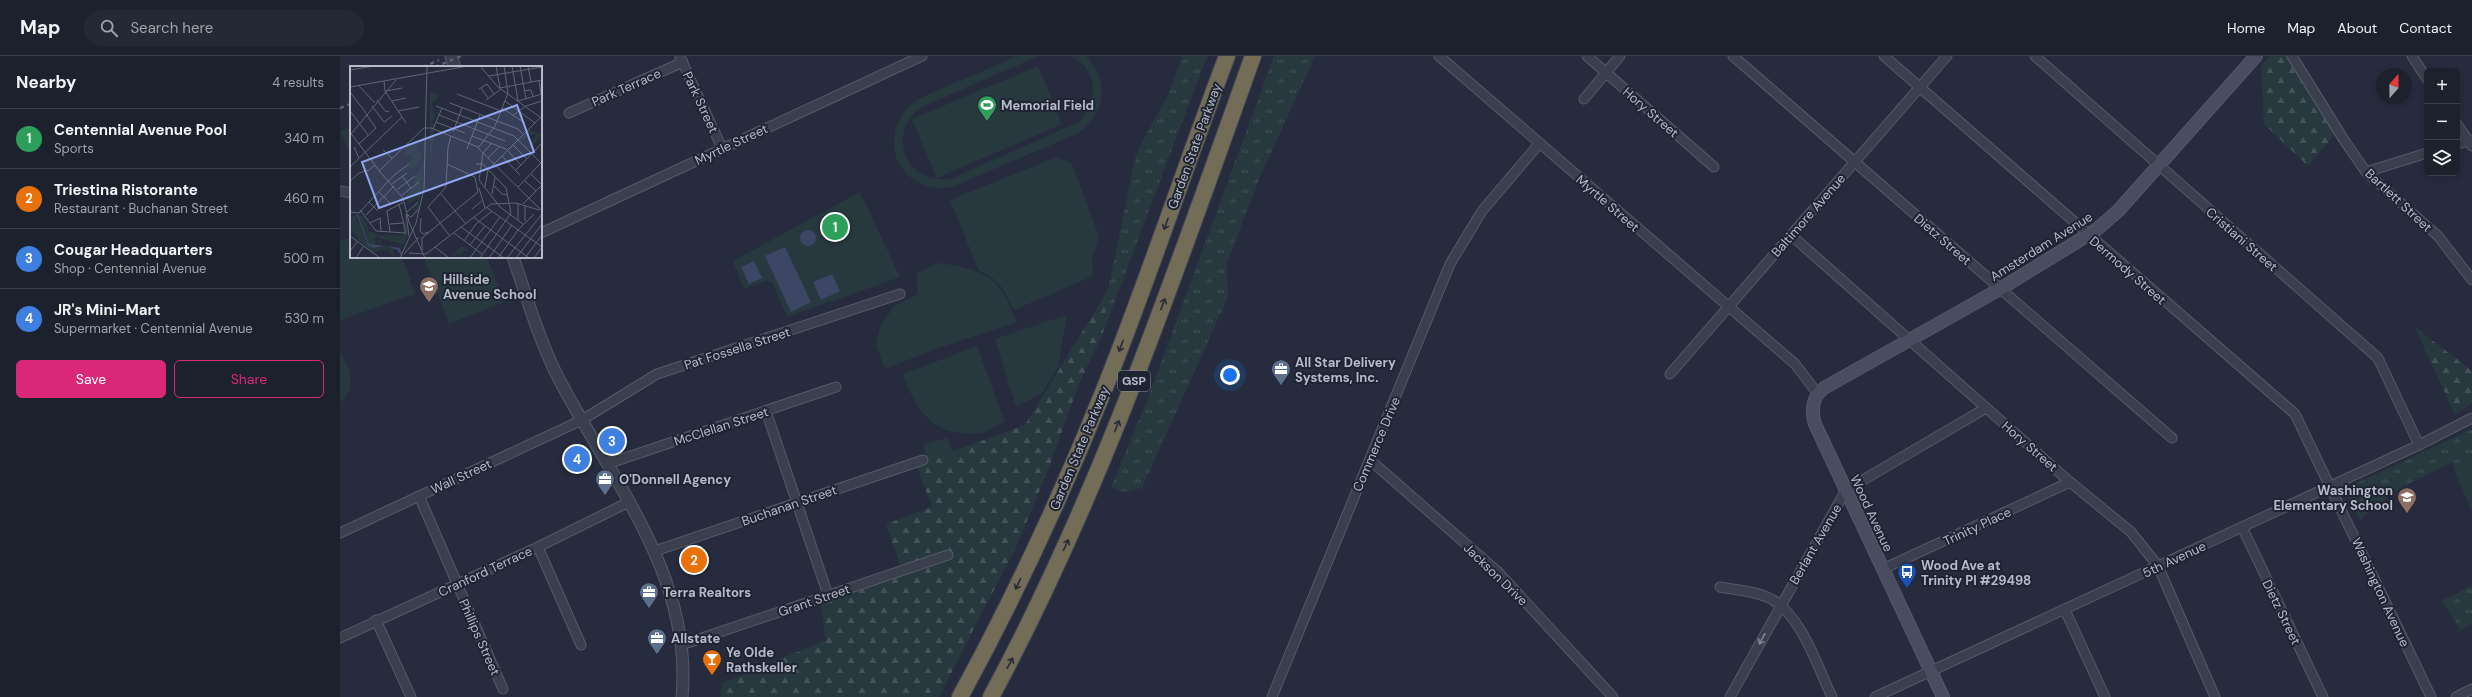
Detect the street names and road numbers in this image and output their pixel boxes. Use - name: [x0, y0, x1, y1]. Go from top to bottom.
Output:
- street label: Park Terrace: [589, 65, 664, 110]
- street label: Park Street: [679, 69, 722, 136]
- street label: Garden State Parkway: [1164, 81, 1225, 211]
- street label: Hory Street: [1619, 83, 1682, 141]
- street label: Myrtle Street: [692, 120, 770, 169]
- street label: Bartlett Street: [2362, 165, 2436, 236]
- street label: Baltimore Avenue: [1768, 170, 1849, 260]
- street label: Myrtle Street: [1572, 171, 1643, 236]
- street label: Cristiani Street: [2202, 204, 2281, 275]
- street label: Amsterdam Avenue: [1987, 208, 2096, 285]
- street label: Dietz Street: [1910, 210, 1975, 269]
- street label: Dermody Street: [2086, 232, 2170, 308]
- street label: Pat Fossella Street: [682, 323, 792, 374]
- road number: GSP: [1118, 371, 1150, 391]
- street label: Garden State Parkway: [1046, 384, 1113, 513]
- street label: Commerce Drive: [1349, 394, 1404, 494]
- street label: McClellan Street: [672, 403, 771, 450]
- street label: Hory Street: [1998, 417, 2061, 475]
- street label: Wall Street: [428, 455, 494, 498]
- street label: Wood Avenue: [1846, 472, 1897, 554]
- street label: Buchanan Street: [739, 481, 839, 530]
- street label: Berlant Avenue: [1786, 501, 1845, 588]
- street label: Trinity Place: [1940, 503, 2014, 550]
- street label: Washington Avenue: [2348, 535, 2413, 650]
- street label: 5th Avenue: [2140, 537, 2209, 582]
- street label: Jackson Drive: [1460, 539, 1531, 609]
- street label: Cranford Terrace: [436, 542, 535, 601]
- street label: Dietz Street: [2258, 577, 2305, 648]
- street label: Grant Street: [776, 580, 852, 621]
- street label: Phillips Street: [455, 596, 504, 678]

